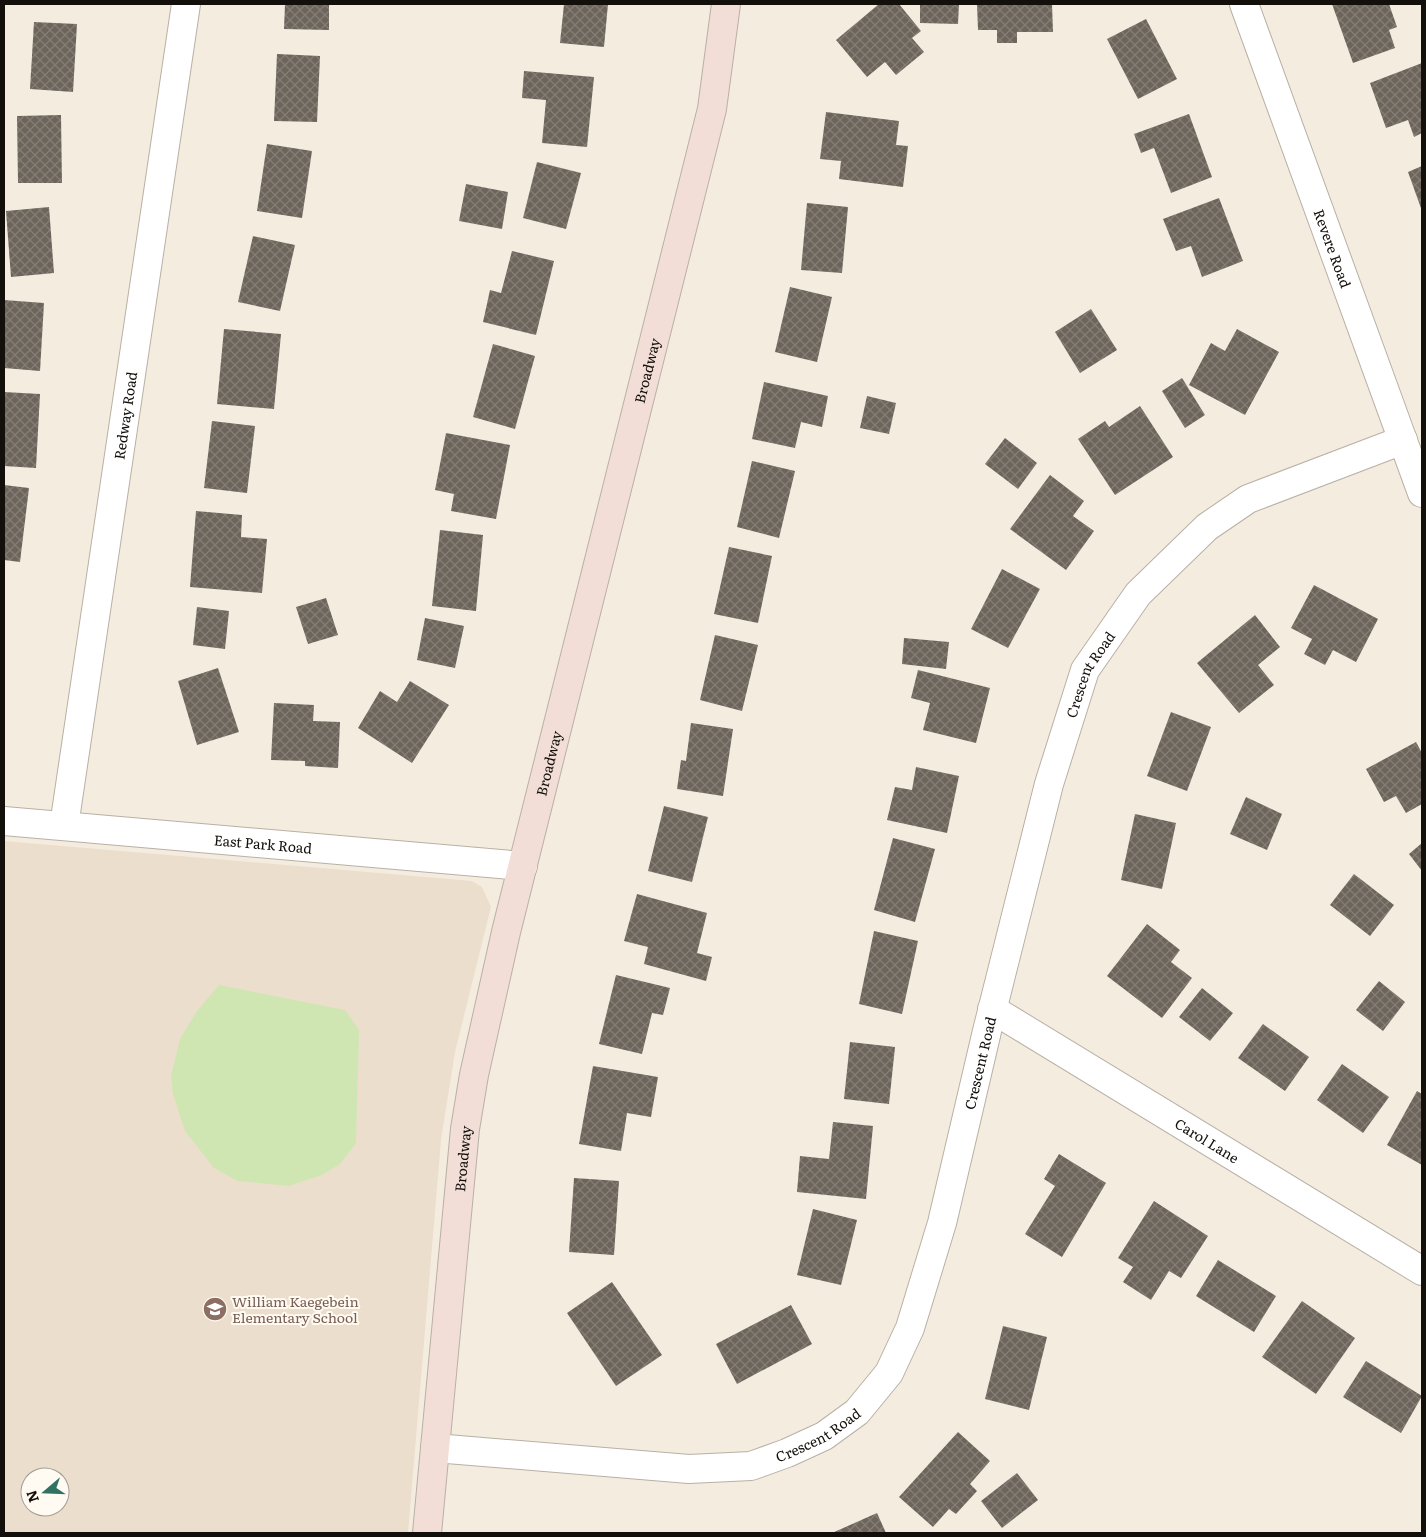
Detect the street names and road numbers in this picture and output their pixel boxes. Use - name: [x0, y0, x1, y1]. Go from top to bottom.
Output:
- street label: Revere Road: [1309, 206, 1357, 291]
- street label: Broadway: [629, 335, 665, 405]
- street label: Redway Road: [109, 370, 141, 461]
- street label: Crescent Road: [1061, 627, 1119, 720]
- street label: Broadway: [530, 728, 566, 798]
- street label: East Park Road: [213, 829, 313, 858]
- street label: Crescent Road: [959, 1014, 1000, 1112]
- street label: Carol Lane: [1171, 1113, 1243, 1167]
- street label: Broadway: [449, 1124, 475, 1193]
- street label: Crescent Road: [773, 1403, 865, 1466]

